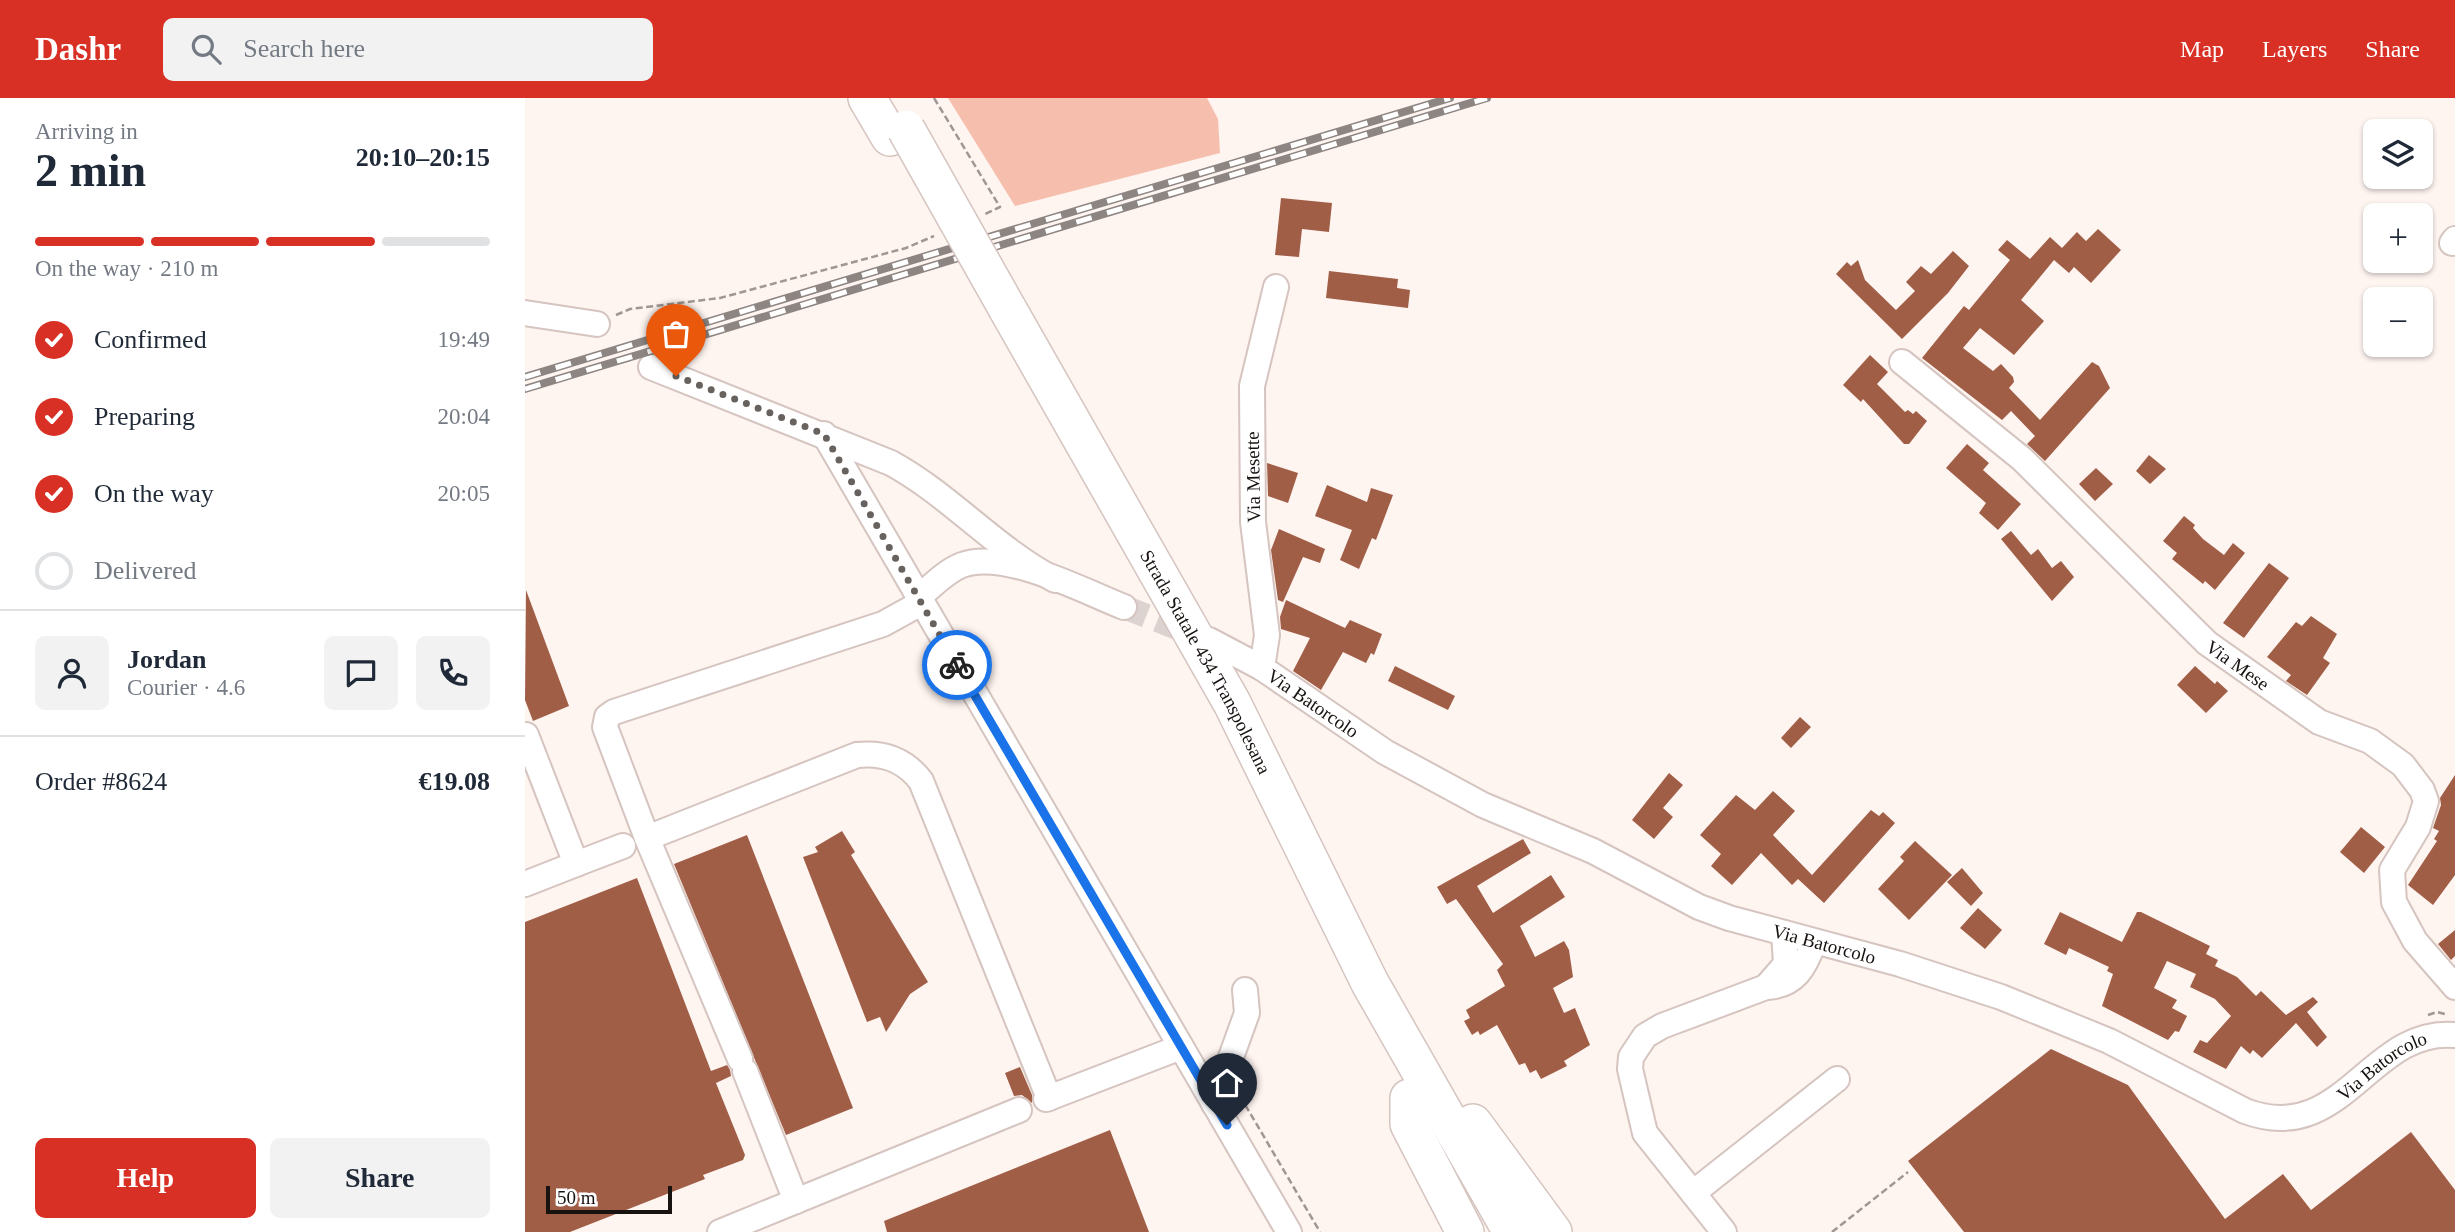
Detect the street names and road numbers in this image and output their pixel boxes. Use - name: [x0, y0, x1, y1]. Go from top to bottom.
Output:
- street label: Via Mesette: [1242, 431, 1264, 523]
- street label: Strada Statale 434 Transpolesana: [1137, 546, 1276, 778]
- street label: Via Mese: [2202, 635, 2273, 694]
- street label: Via Batorcolo: [1264, 664, 1363, 742]
- street label: Via Batorcolo: [1770, 920, 1878, 968]
- street label: Via Batorcolo: [2332, 1027, 2429, 1105]

